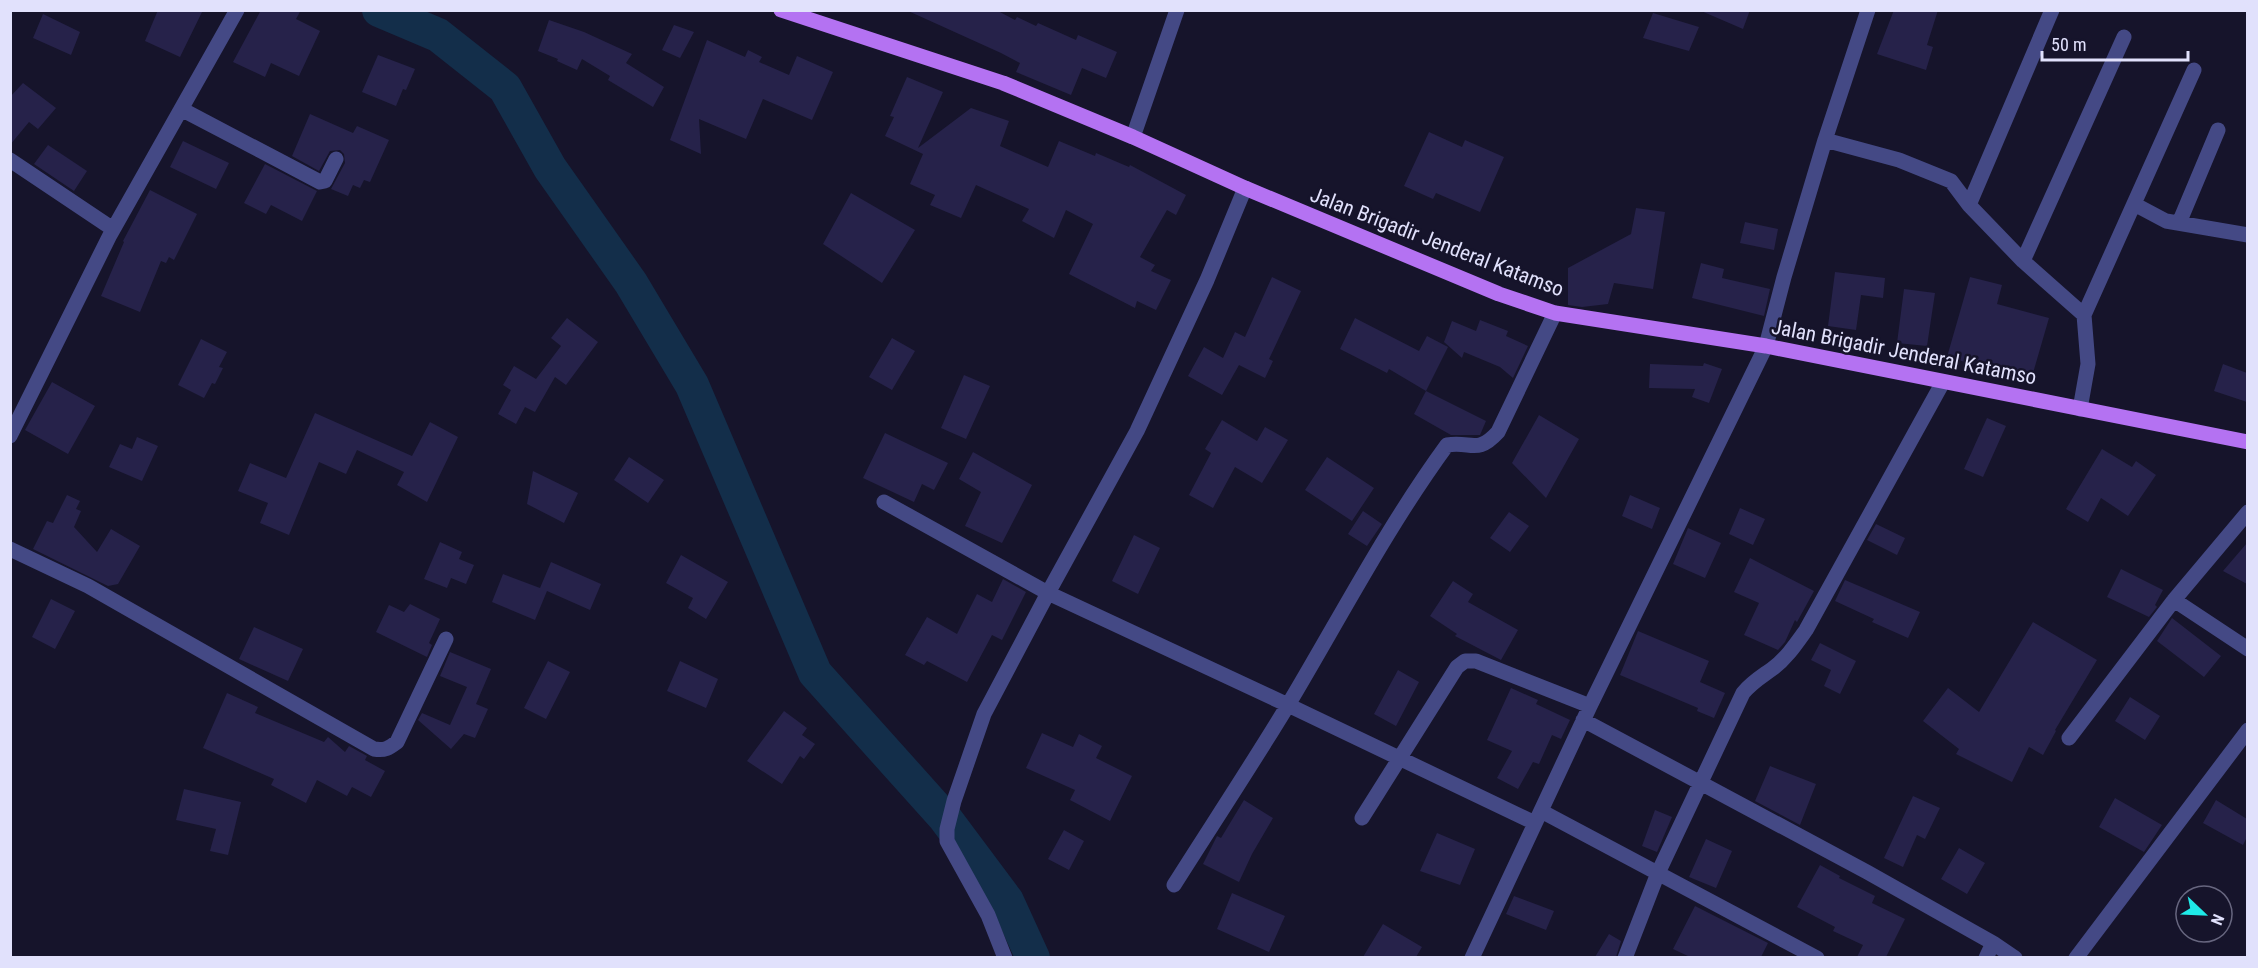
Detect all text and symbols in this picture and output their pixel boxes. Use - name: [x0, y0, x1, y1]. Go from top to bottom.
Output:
- scale bar: [2042, 24, 2188, 62]
- text: 50 m: [2051, 34, 2086, 55]
- street label: Jalan Brigadir Jenderal Katamso: [1307, 183, 1567, 301]
- street label: Jalan Brigadir Jenderal Katamso: [1769, 315, 2039, 389]
- north arrow: [2174, 884, 2234, 944]
- text: N: [2207, 911, 2228, 928]

